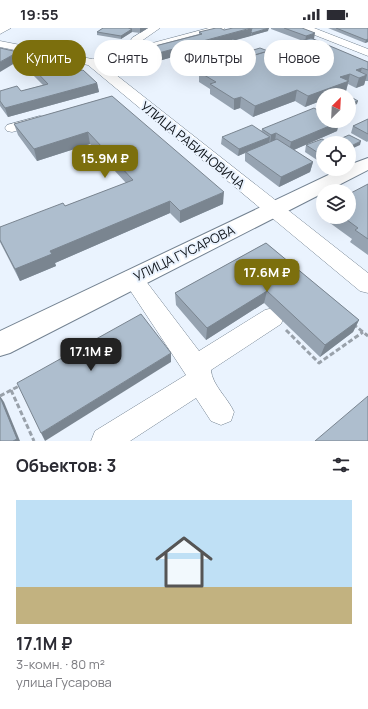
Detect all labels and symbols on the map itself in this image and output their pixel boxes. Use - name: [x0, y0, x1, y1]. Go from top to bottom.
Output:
- north arrow: [316, 88, 356, 128]
- street label: УЛИЦА РАБИНОВИЧА: [137, 97, 249, 193]
- pin: 15.9M ₽: [68, 145, 142, 179]
- street label: УЛИЦА ГУСАРОВА: [130, 221, 238, 285]
- pin: 17.6M ₽: [230, 259, 304, 293]
- pin: 17.1M ₽: [54, 338, 128, 372]

